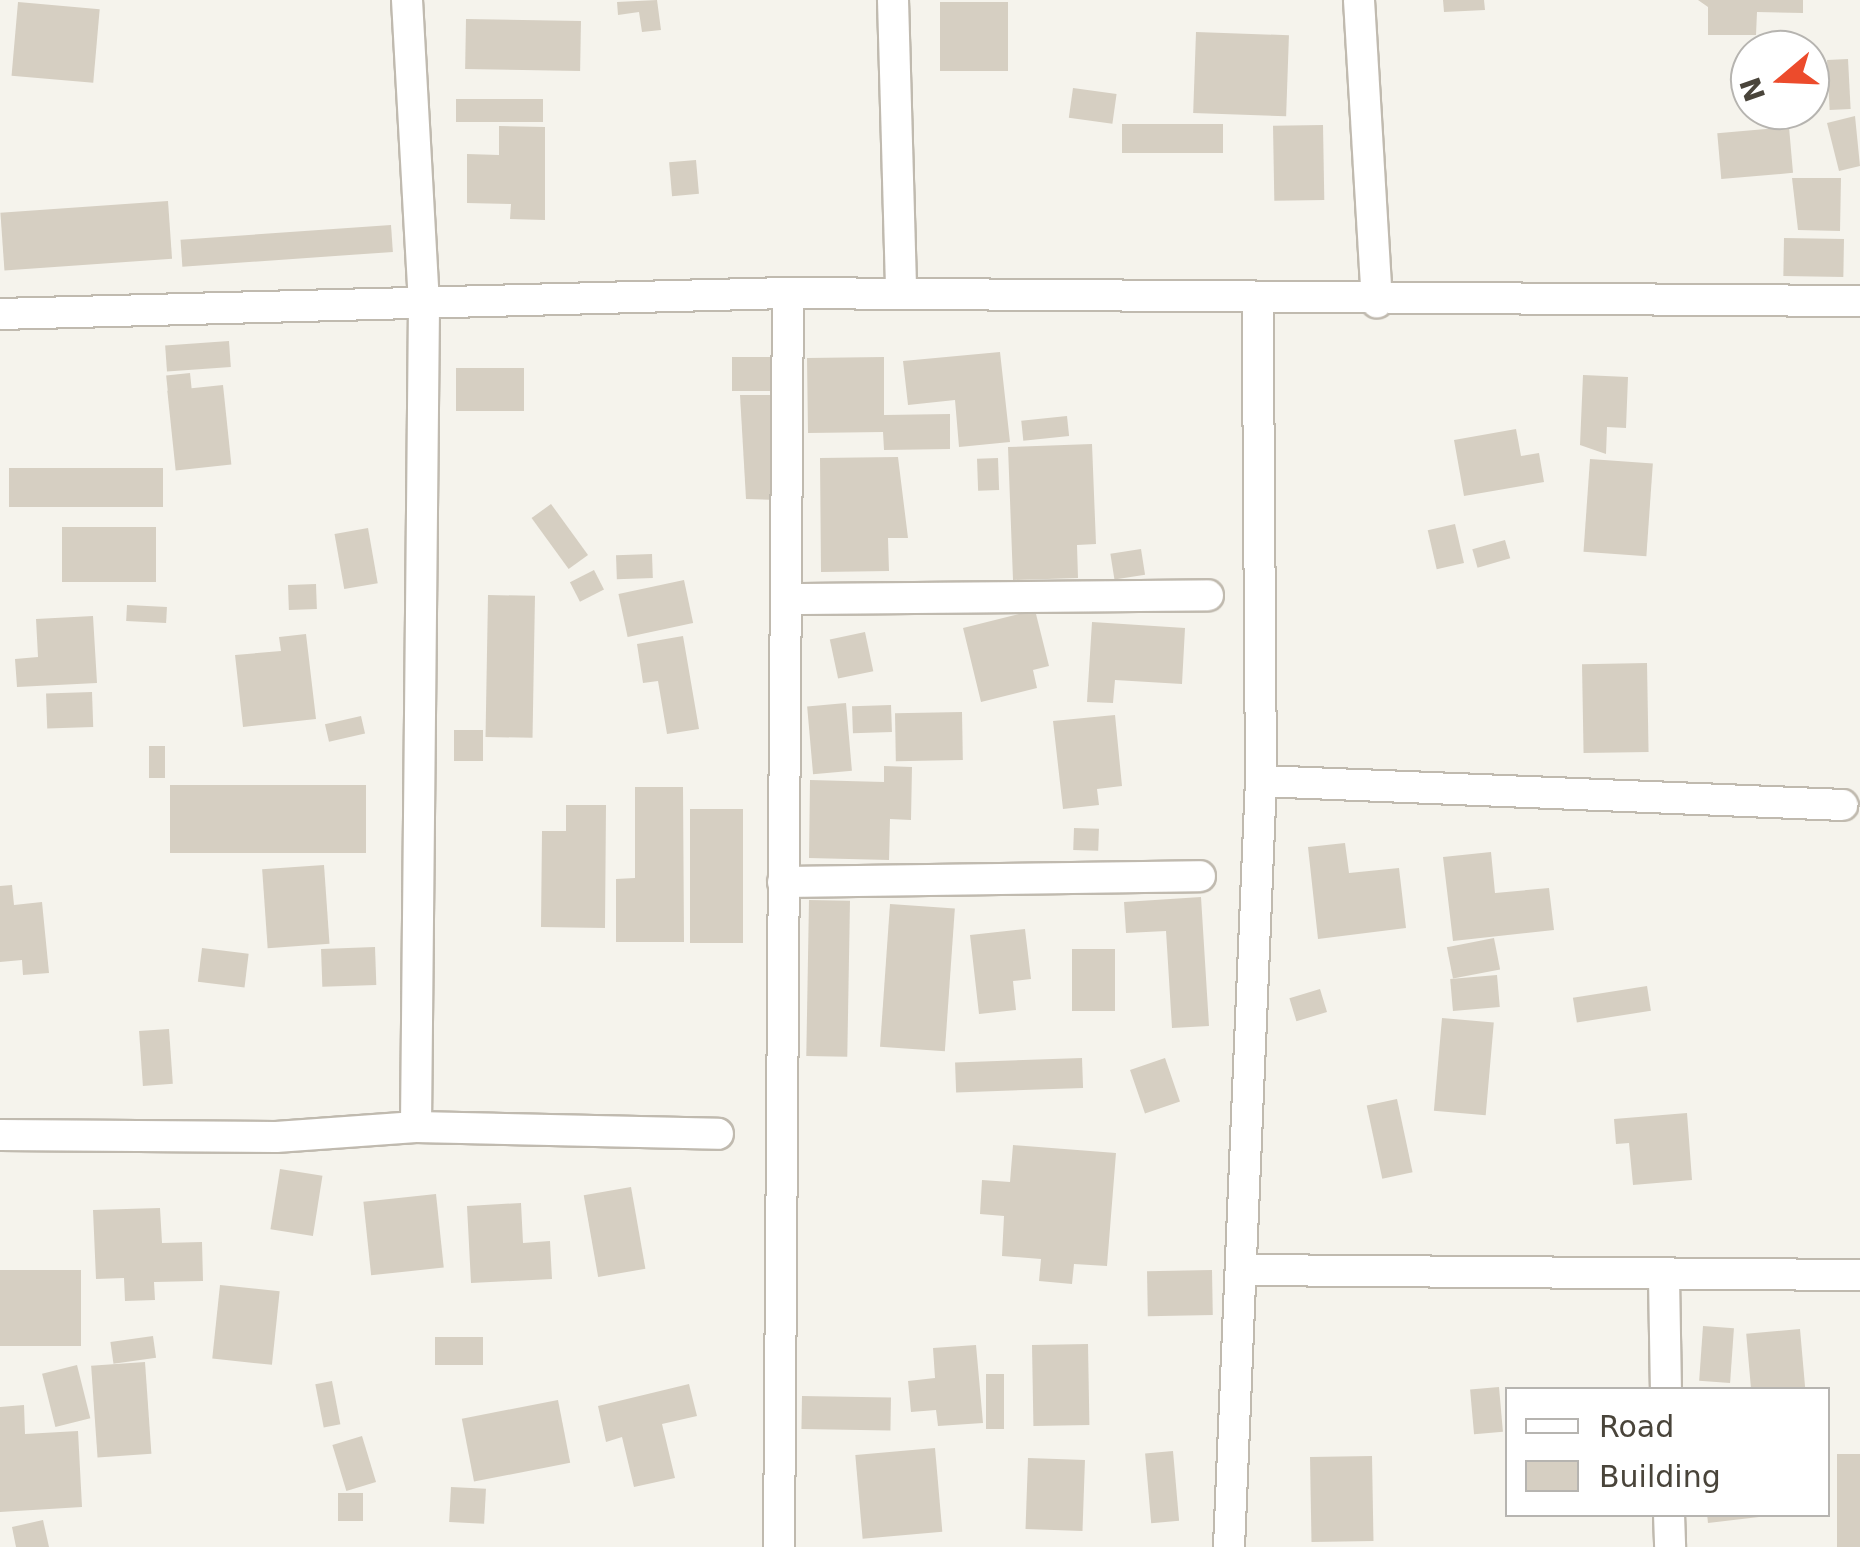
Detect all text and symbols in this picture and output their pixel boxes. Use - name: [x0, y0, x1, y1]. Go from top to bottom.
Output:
- north arrow: [1730, 30, 1830, 130]
- text: N: [1734, 73, 1772, 106]
- legend: [1505, 1387, 1830, 1517]
- text: Road: [1599, 1409, 1674, 1444]
- text: Building: [1599, 1459, 1721, 1494]

